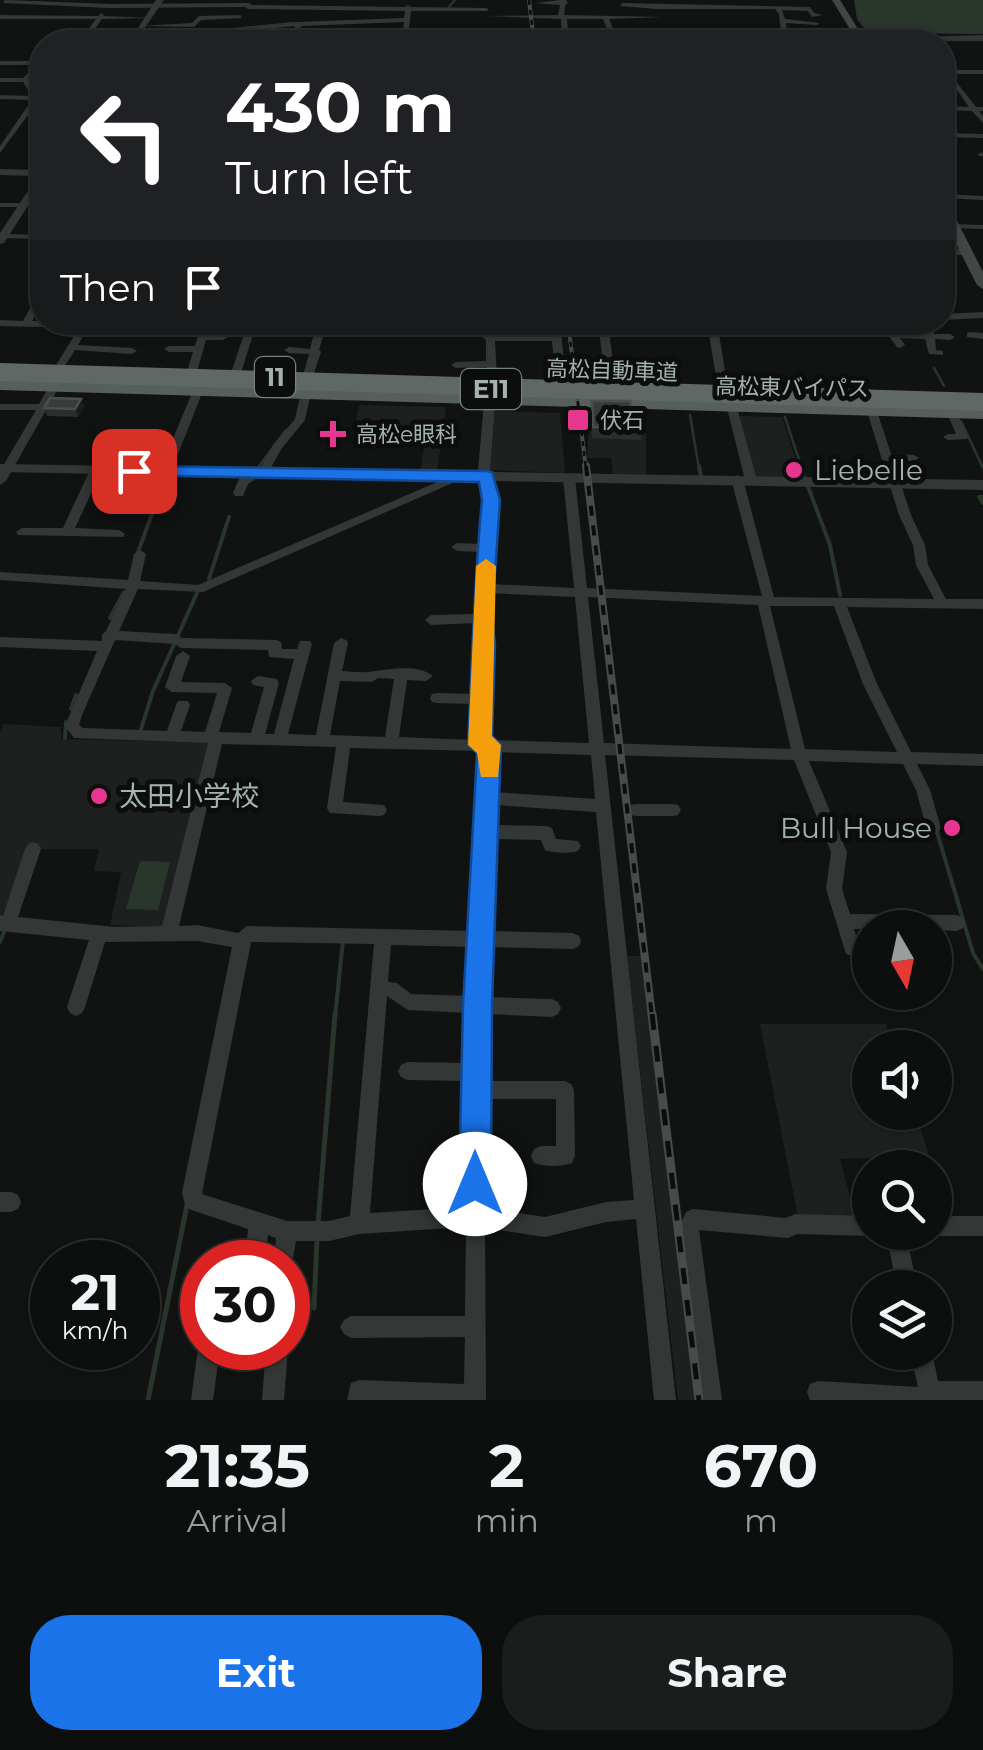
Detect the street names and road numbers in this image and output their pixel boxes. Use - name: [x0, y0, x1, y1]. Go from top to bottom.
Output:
- street label: 高松自動車道: [546, 355, 678, 386]
- road number: 11: [255, 357, 295, 397]
- road number: E11: [461, 369, 521, 409]
- street label: 高松東バイパス: [715, 373, 869, 402]

